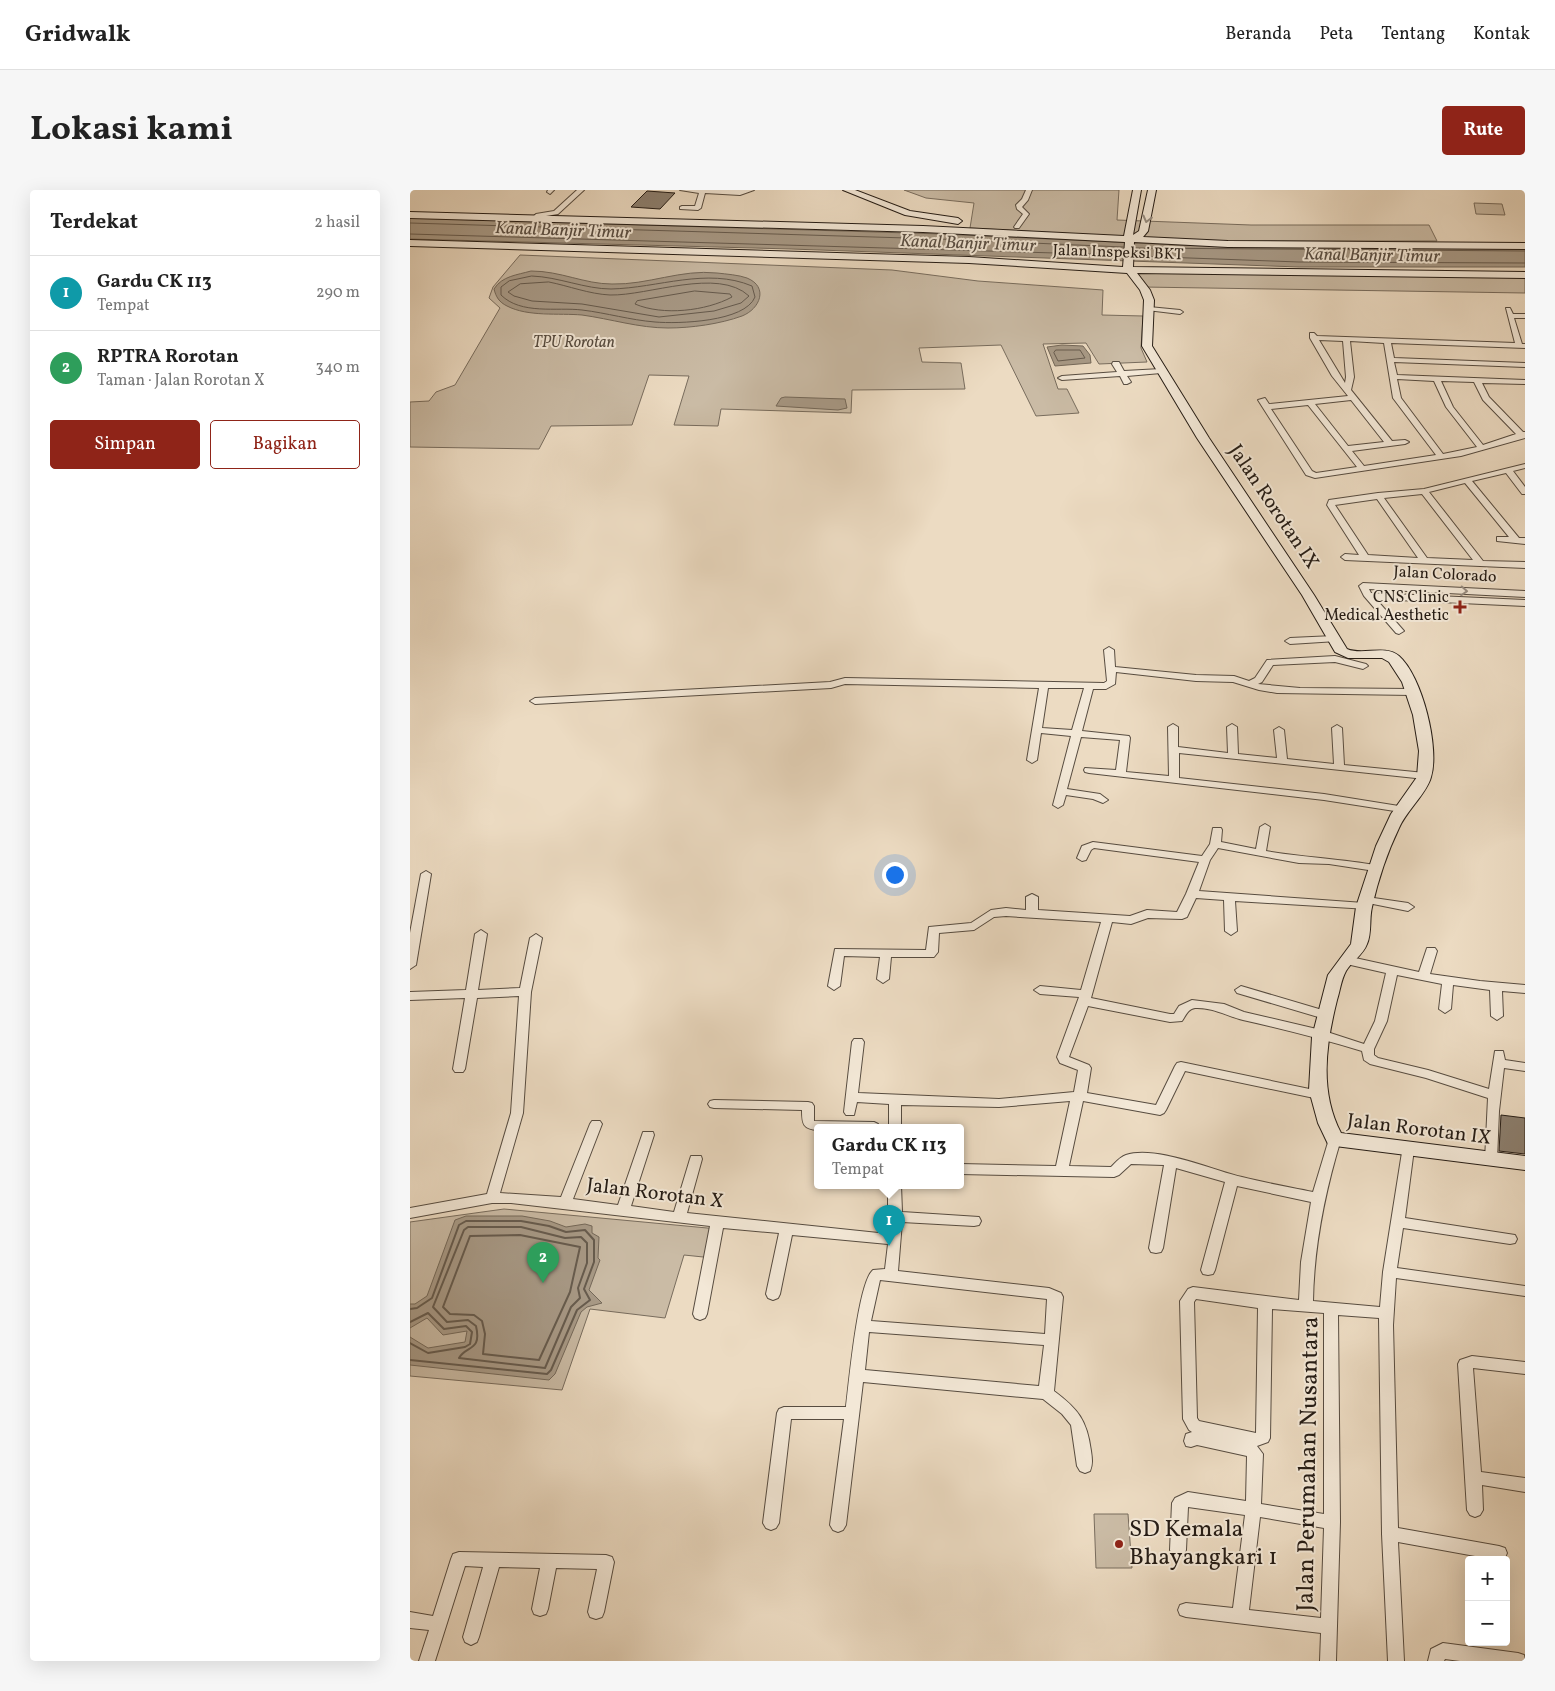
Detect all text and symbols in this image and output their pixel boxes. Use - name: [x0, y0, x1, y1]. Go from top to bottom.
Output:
- text: Gridwalk: [25, 18, 131, 52]
- text: Beranda: [1225, 22, 1291, 47]
- text: Peta: [1319, 22, 1353, 47]
- text: Tentang: [1381, 22, 1445, 47]
- text: Kontak: [1473, 22, 1530, 47]
- text: Lokasi kami: [30, 106, 233, 154]
- button: Rute: [1442, 106, 1525, 155]
- text: Terdekat: [50, 208, 138, 237]
- text: 2 hasil: [314, 212, 360, 234]
- one-way arrow: [1142, 214, 1153, 223]
- water label: Kanal Banjir Timur: [495, 216, 632, 246]
- water label: Kanal Banjir Timur: [900, 229, 1037, 259]
- street label: Jalan Inspeksi BKT: [1052, 240, 1184, 266]
- water label: Kanal Banjir Timur: [1304, 242, 1441, 270]
- text: Gardu CK 113: [97, 269, 212, 295]
- text: 1: [63, 282, 69, 304]
- text: 290 m: [316, 282, 360, 304]
- text: Tempat: [97, 295, 150, 317]
- park label: TPU Rorotan: [533, 332, 615, 354]
- text: RPTRA Rorotan: [97, 344, 239, 370]
- text: 2: [62, 357, 70, 379]
- text: 340 m: [316, 357, 360, 379]
- text: Taman · Jalan Rorotan X: [97, 370, 265, 392]
- button: Simpan: [50, 420, 200, 469]
- button: Bagikan: [210, 420, 360, 469]
- street label: Jalan Rorotan IX: [1221, 439, 1325, 575]
- street label: Jalan Colorado: [1393, 561, 1497, 589]
- one-way arrow: [1460, 586, 1468, 596]
- place label: CNS Clinic Medical Aesthetic: [1324, 587, 1449, 627]
- marker: CNS Clinic Medical Aesthetic: [1453, 600, 1467, 614]
- your location: [882, 862, 908, 888]
- street label: Jalan Rorotan IX: [1345, 1107, 1493, 1153]
- popup: [814, 1124, 964, 1189]
- text: Gardu CK 113: [832, 1133, 946, 1159]
- text: Tempat: [832, 1159, 884, 1181]
- street label: Jalan Rorotan X: [585, 1172, 725, 1216]
- pin: 1: [873, 1205, 905, 1246]
- pin: 2: [527, 1242, 559, 1283]
- street label: Jalan Perumahan Nusantara: [1289, 1316, 1329, 1612]
- place label: SD Kemala Bhayangkari 1: [1129, 1513, 1277, 1575]
- marker: SD Kemala Bhayangkari 1: [1113, 1538, 1125, 1550]
- map controls: [1465, 1556, 1510, 1646]
- button: +: [1465, 1556, 1510, 1601]
- button: −: [1465, 1601, 1510, 1646]

